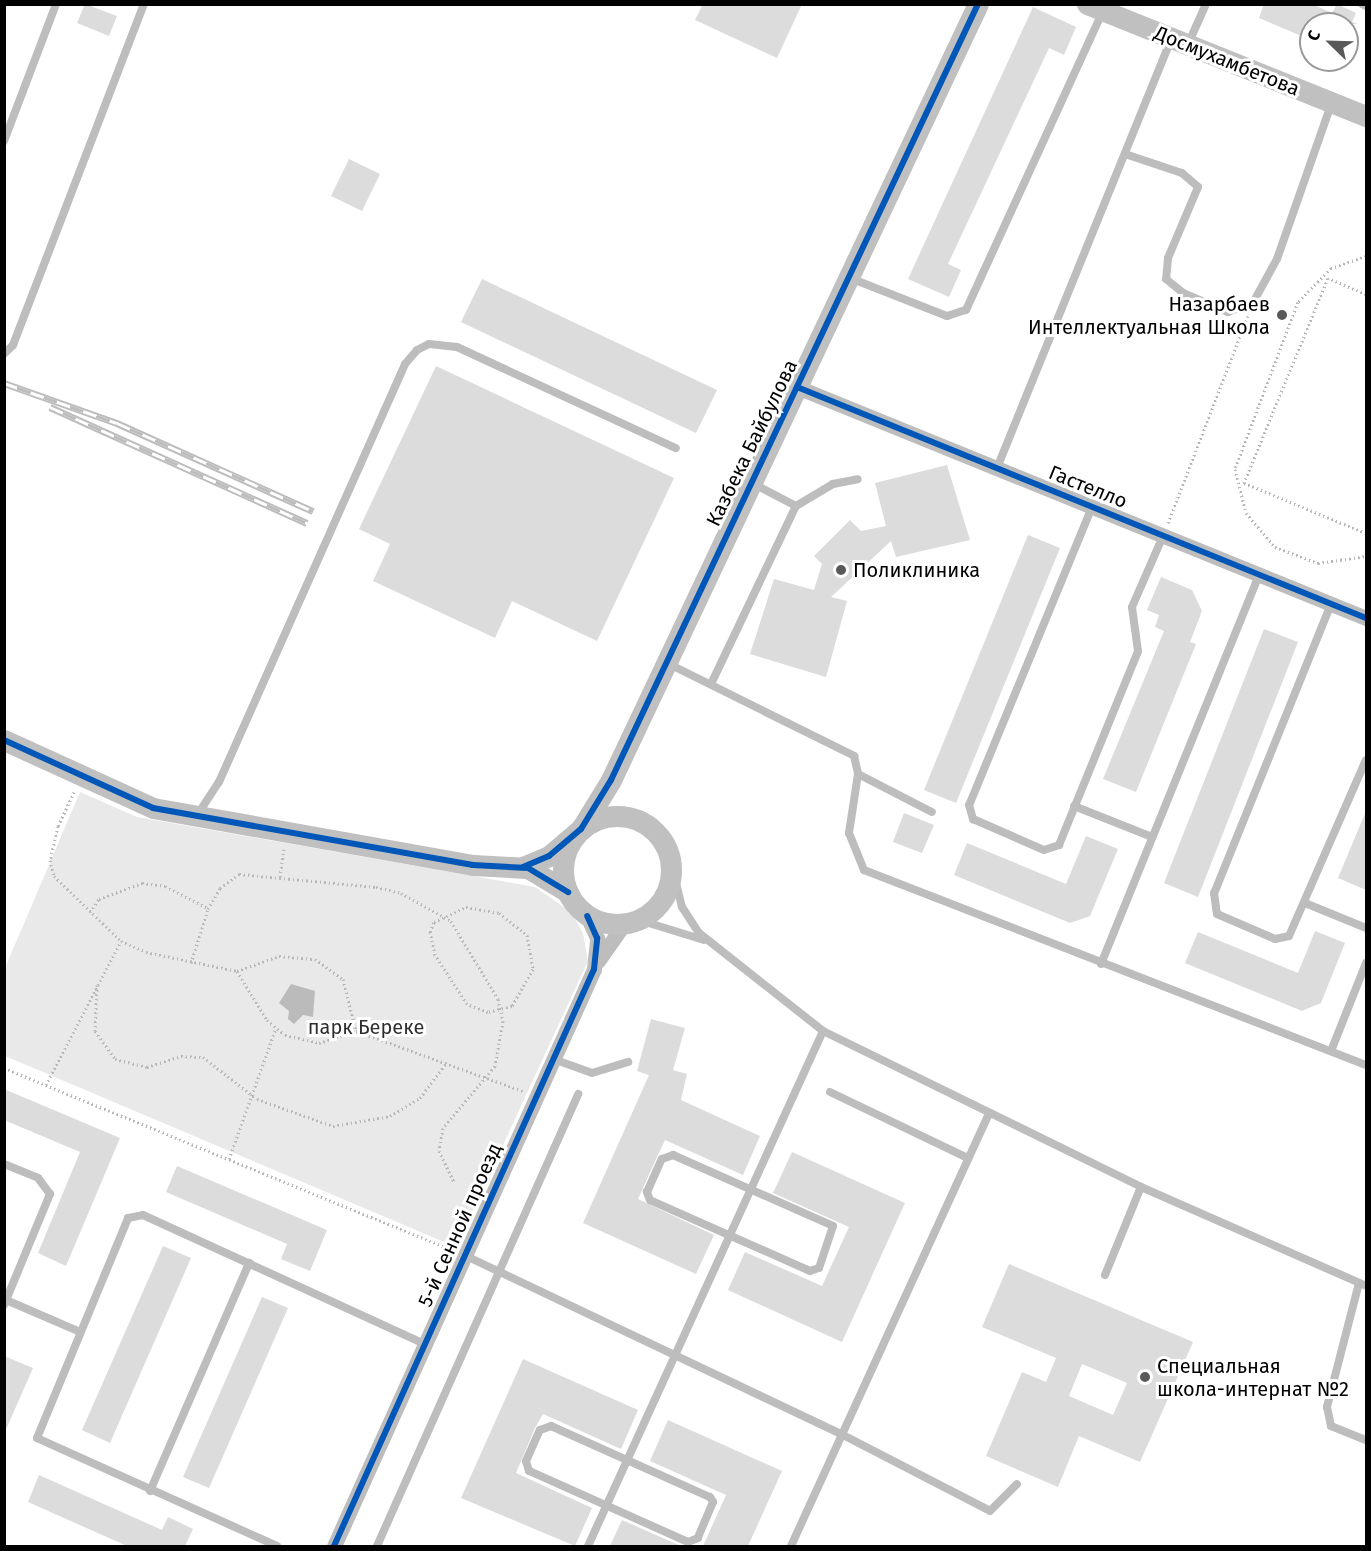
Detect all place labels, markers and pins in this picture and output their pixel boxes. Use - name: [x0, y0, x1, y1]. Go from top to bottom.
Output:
- place label: Назарбаев Интеллектуальная Школа: [1028, 292, 1270, 339]
- marker: Назарбаев Интеллектуальная Школа: [1275, 308, 1289, 322]
- place label: Поликлиника: [853, 558, 980, 582]
- marker: Поликлиника: [834, 563, 848, 577]
- place label: Специальная школа-интернат №2: [1157, 1354, 1349, 1401]
- marker: Специальная школа-интернат №2: [1138, 1370, 1152, 1384]

